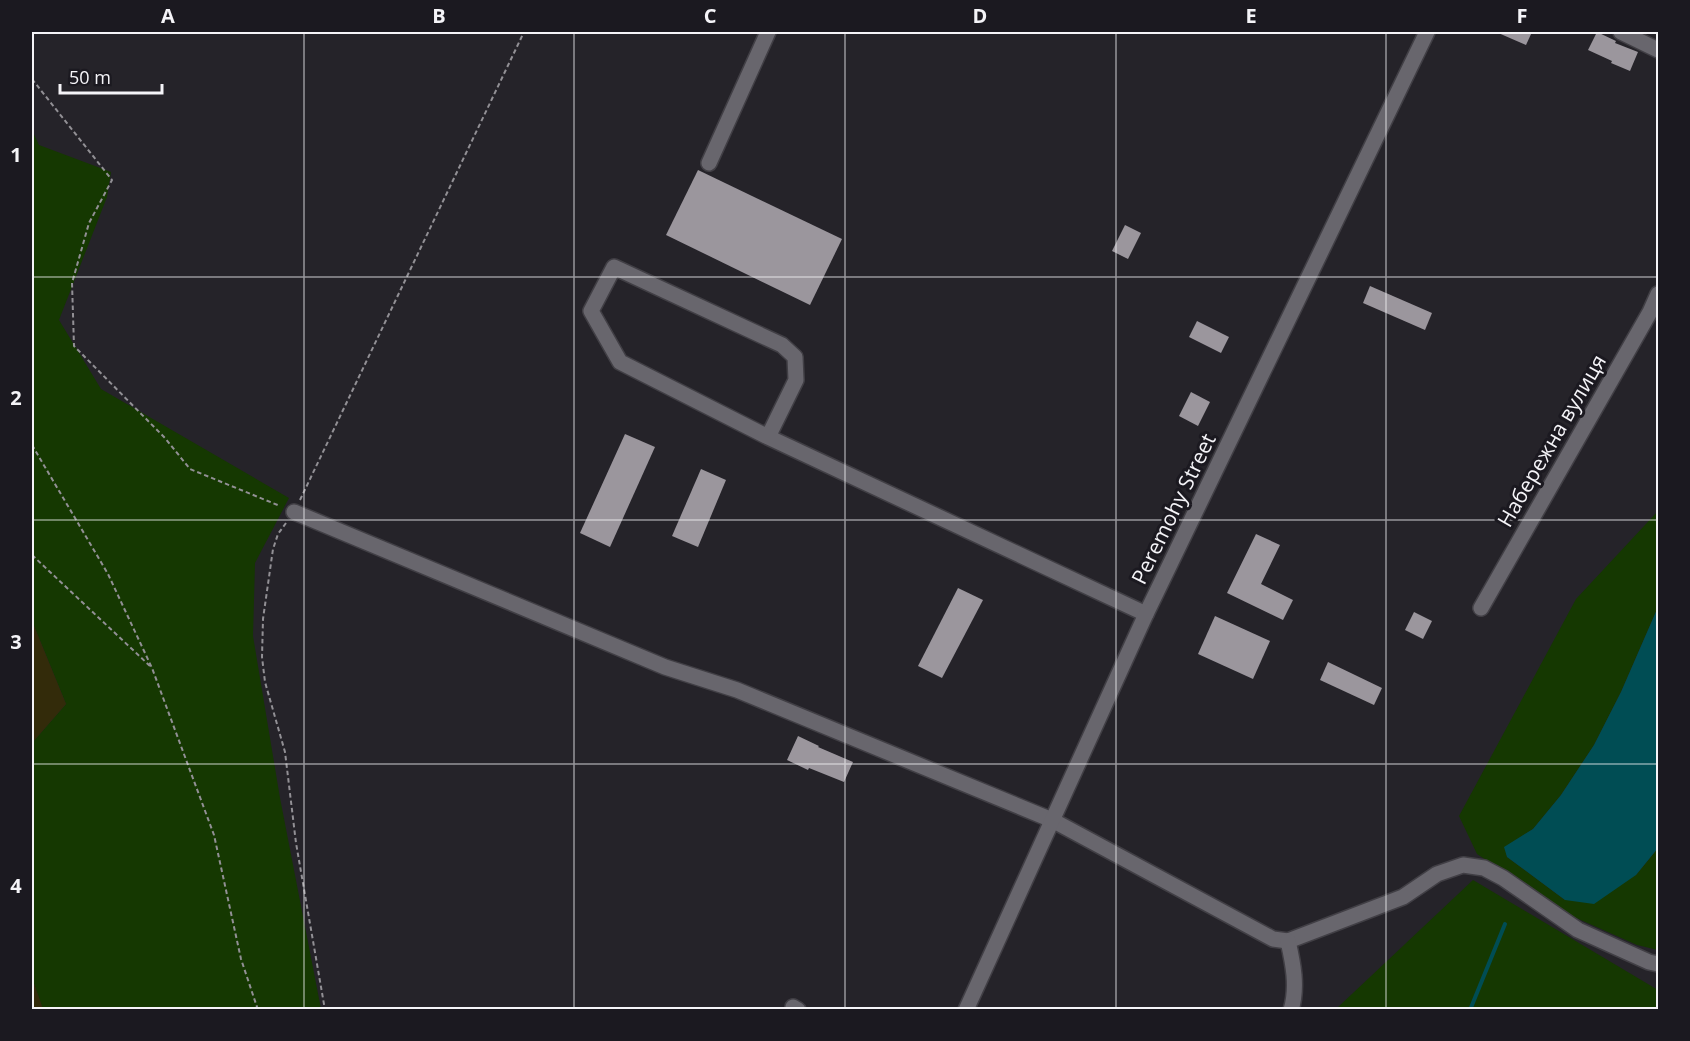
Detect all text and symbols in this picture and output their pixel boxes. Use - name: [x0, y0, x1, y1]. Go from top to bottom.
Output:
- text: A: [161, 2, 175, 29]
- text: B: [432, 2, 446, 29]
- text: C: [704, 2, 717, 29]
- text: D: [973, 2, 987, 29]
- text: E: [1245, 2, 1257, 29]
- text: F: [1517, 2, 1527, 29]
- scale bar: [60, 57, 162, 95]
- text: 50 m: [69, 65, 111, 89]
- text: 1: [10, 141, 22, 168]
- street label: Набережна вулиця: [1490, 349, 1612, 532]
- text: 2: [10, 384, 22, 411]
- street label: Peremohy Street: [1124, 429, 1222, 589]
- text: 3: [10, 628, 22, 655]
- text: 4: [10, 872, 22, 899]

